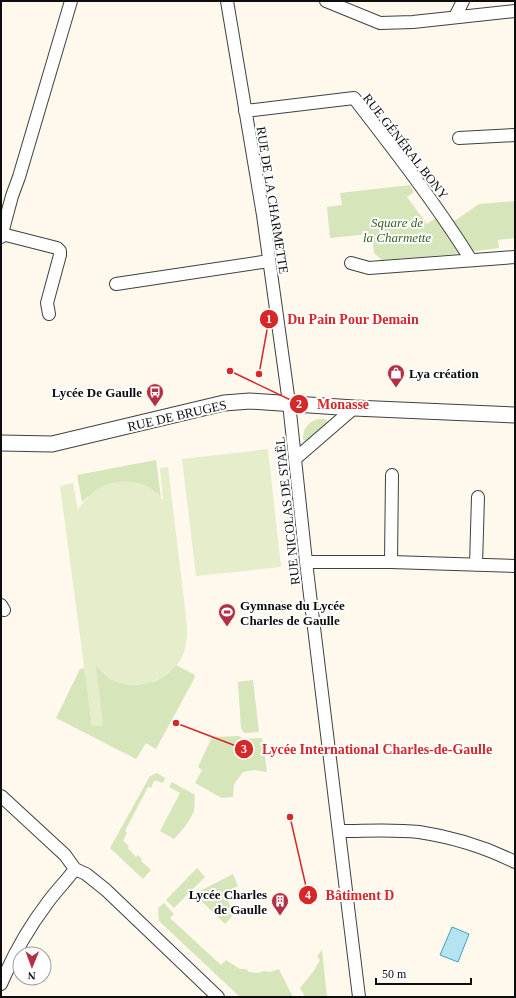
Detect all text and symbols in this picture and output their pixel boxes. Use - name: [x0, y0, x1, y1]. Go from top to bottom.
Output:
- street label: RUE GÉNÉRAL BONY: [360, 91, 452, 202]
- street label: RUE DE LA CHARMETTE: [253, 125, 292, 275]
- park label: Square de la Charmette: [363, 215, 431, 245]
- callout: Du Pain Pour Demain: [259, 306, 427, 332]
- text: 1: [266, 312, 272, 326]
- text: Du Pain Pour Demain: [287, 312, 419, 327]
- shop icon: Lya création: [386, 363, 406, 388]
- place label: Lya création: [409, 366, 479, 381]
- bus stop icon: Lycée De Gaulle: [145, 382, 165, 407]
- place label: Lycée De Gaulle: [52, 385, 142, 400]
- callout: Monasse: [289, 391, 377, 417]
- street label: RUE DE BRUGES: [126, 397, 228, 434]
- text: 2: [296, 397, 302, 411]
- text: Monasse: [317, 397, 369, 412]
- street label: RUE NICOLAS DE STAËL: [272, 436, 303, 586]
- place label: Gymnase du Lycée Charles de Gaulle: [240, 598, 345, 628]
- sports icon: Gymnase du Lycée Charles de Gaulle: [217, 602, 237, 627]
- callout: Lycée International Charles-de-Gaulle: [234, 736, 501, 762]
- text: 3: [241, 742, 247, 756]
- text: Lycée International Charles-de-Gaulle: [262, 742, 492, 757]
- callout: Bâtiment D: [298, 882, 403, 908]
- place label: Lycée Charles de Gaulle: [189, 887, 267, 917]
- text: 4: [305, 888, 311, 902]
- text: Bâtiment D: [326, 888, 394, 903]
- building icon: Lycée Charles de Gaulle: [270, 891, 290, 916]
- north arrow: [12, 946, 52, 986]
- scale bar: [376, 960, 471, 986]
- text: 50 m: [382, 967, 407, 981]
- text: N: [28, 970, 36, 982]

